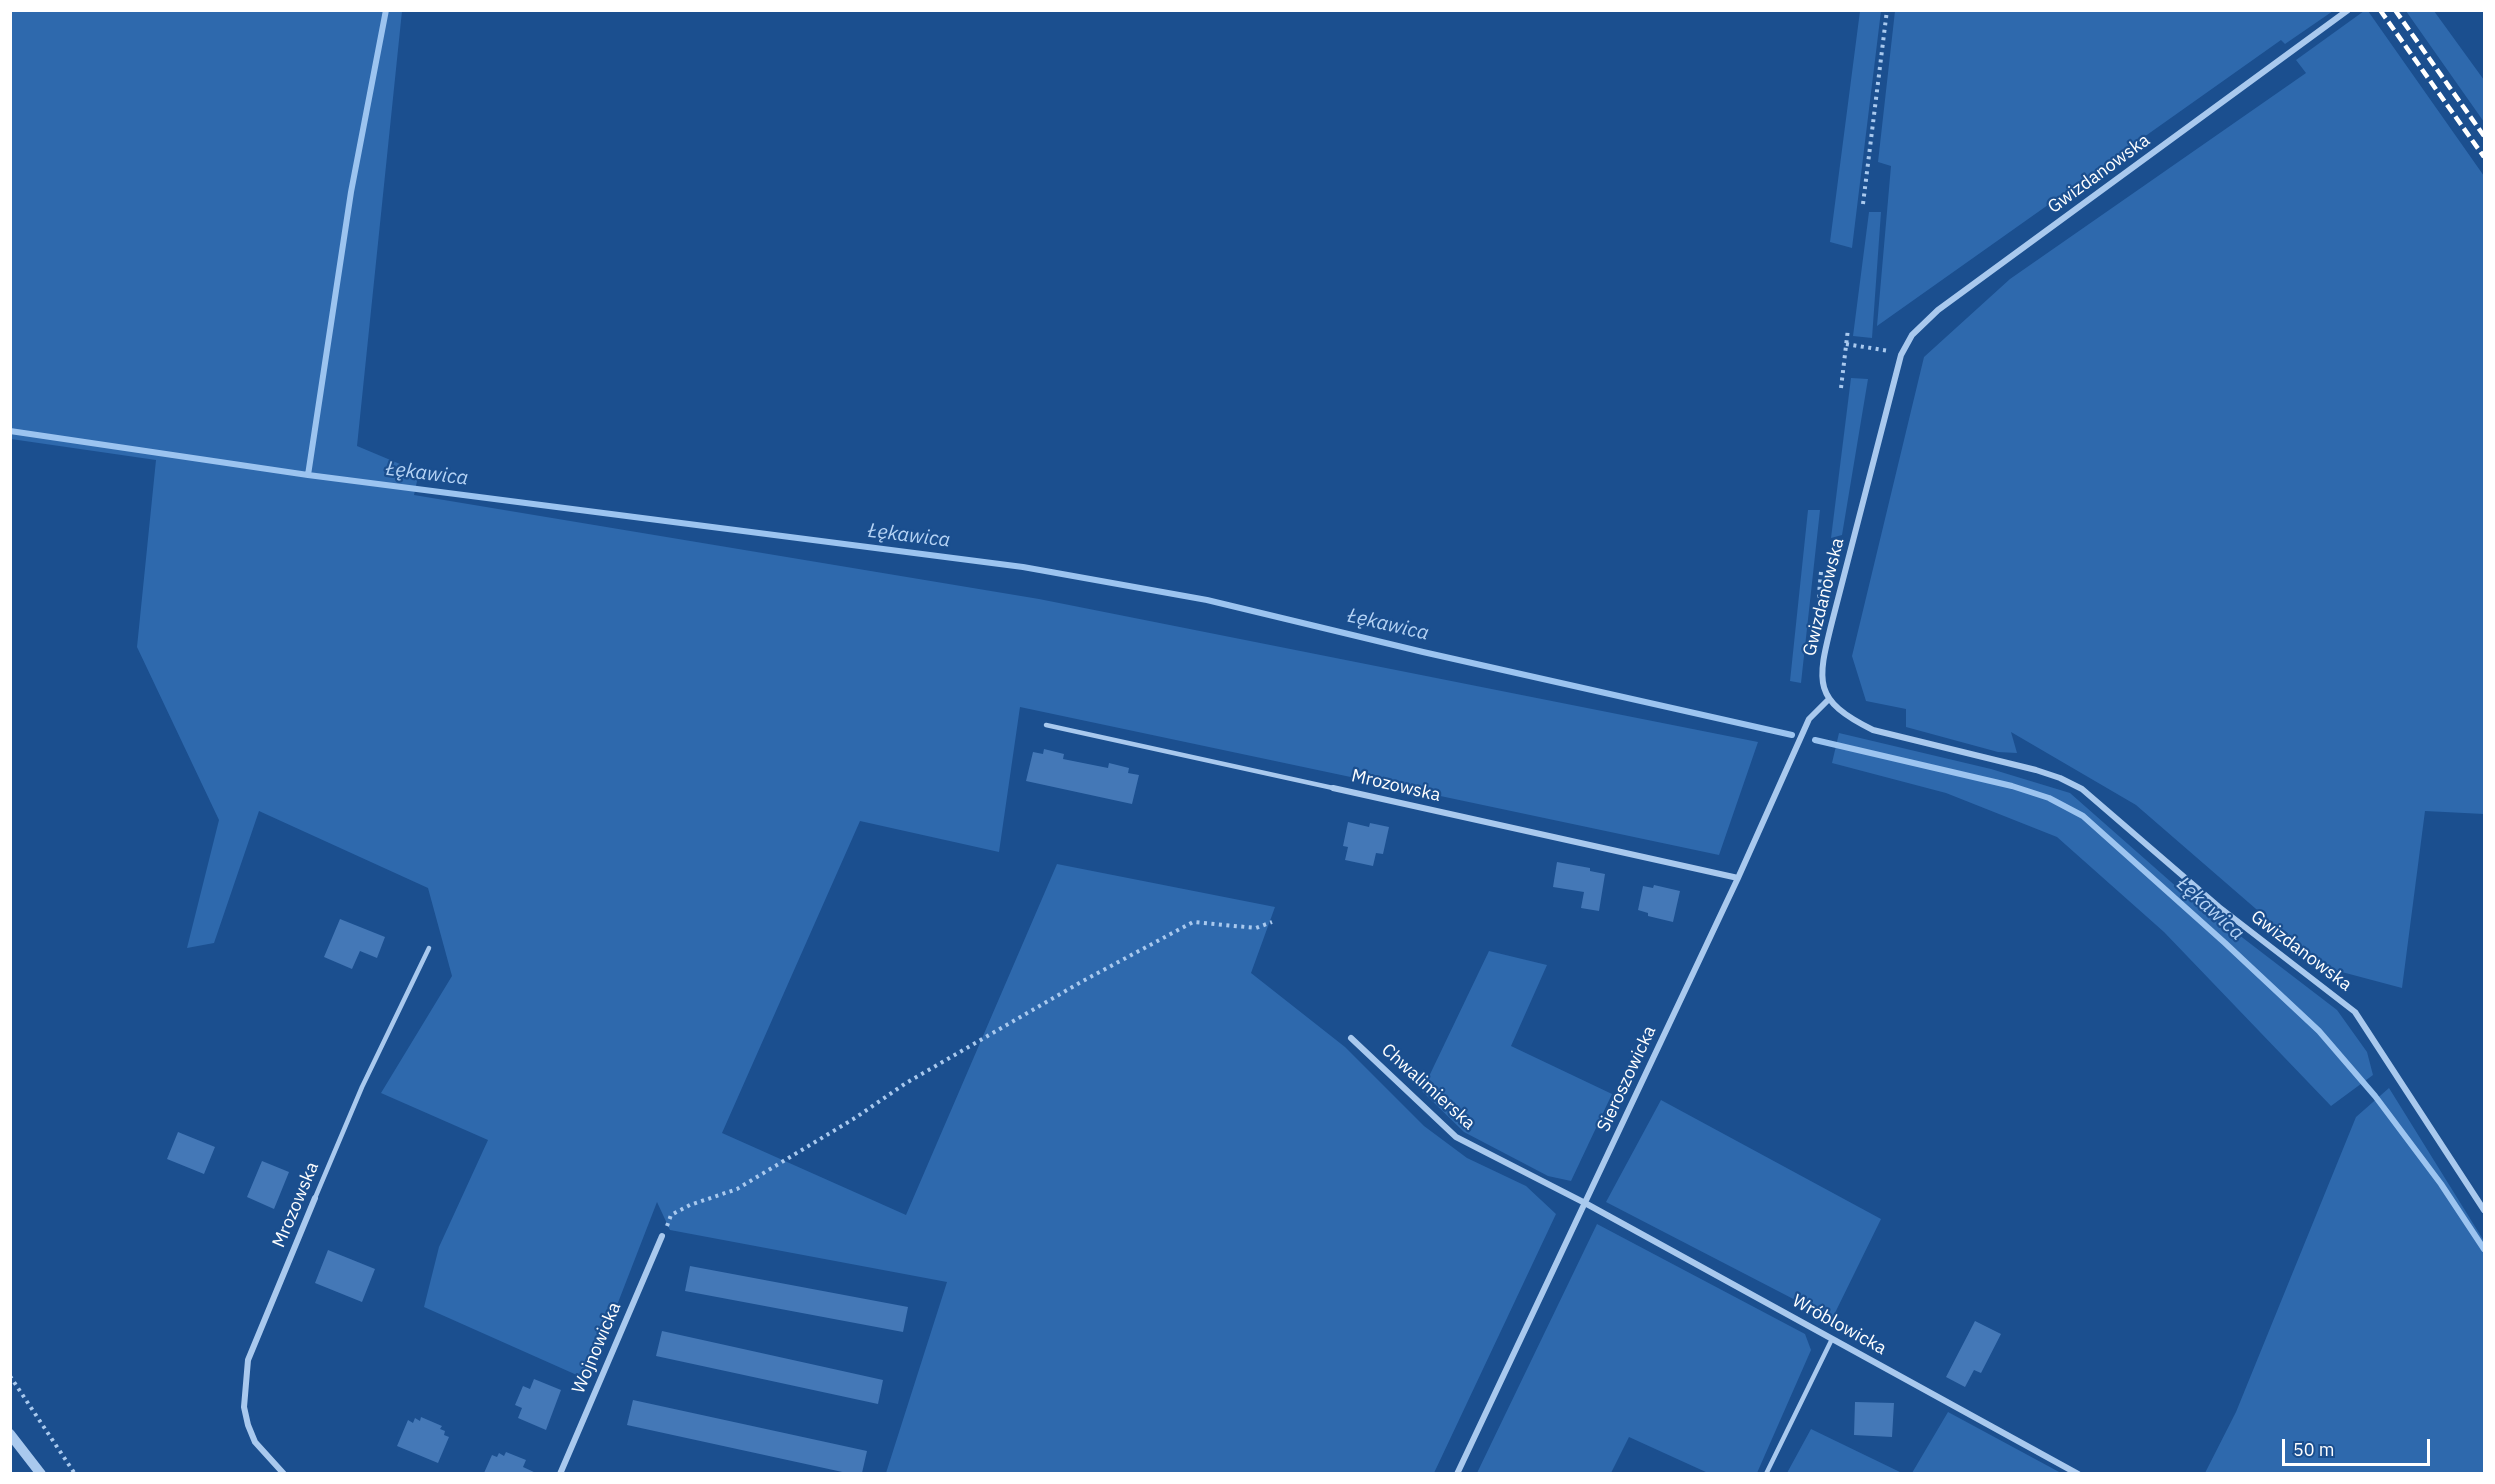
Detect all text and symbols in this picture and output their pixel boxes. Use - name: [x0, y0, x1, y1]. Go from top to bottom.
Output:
- street label: Gwizdanowska: [2044, 130, 2154, 218]
- water label: Łękawica: [384, 457, 470, 491]
- water label: Łękawica: [866, 519, 952, 553]
- street label: Gwizdanowska: [1799, 536, 1849, 658]
- water label: Łękawica: [1345, 604, 1431, 646]
- street label: Mrozowska: [1349, 765, 1443, 807]
- water label: Łękawica: [2171, 872, 2249, 946]
- street label: Gwizdanowska: [2246, 906, 2356, 996]
- street label: Sieroszowicka: [1593, 1023, 1661, 1135]
- street label: Chwalimierska: [1377, 1039, 1479, 1135]
- street label: Mrozowska: [268, 1159, 324, 1251]
- street label: Wróblowicka: [1788, 1290, 1890, 1360]
- street label: Wojnowicka: [568, 1299, 626, 1397]
- scale bar: [2285, 1427, 2434, 1465]
- text: 50 m: [2293, 1438, 2335, 1461]

